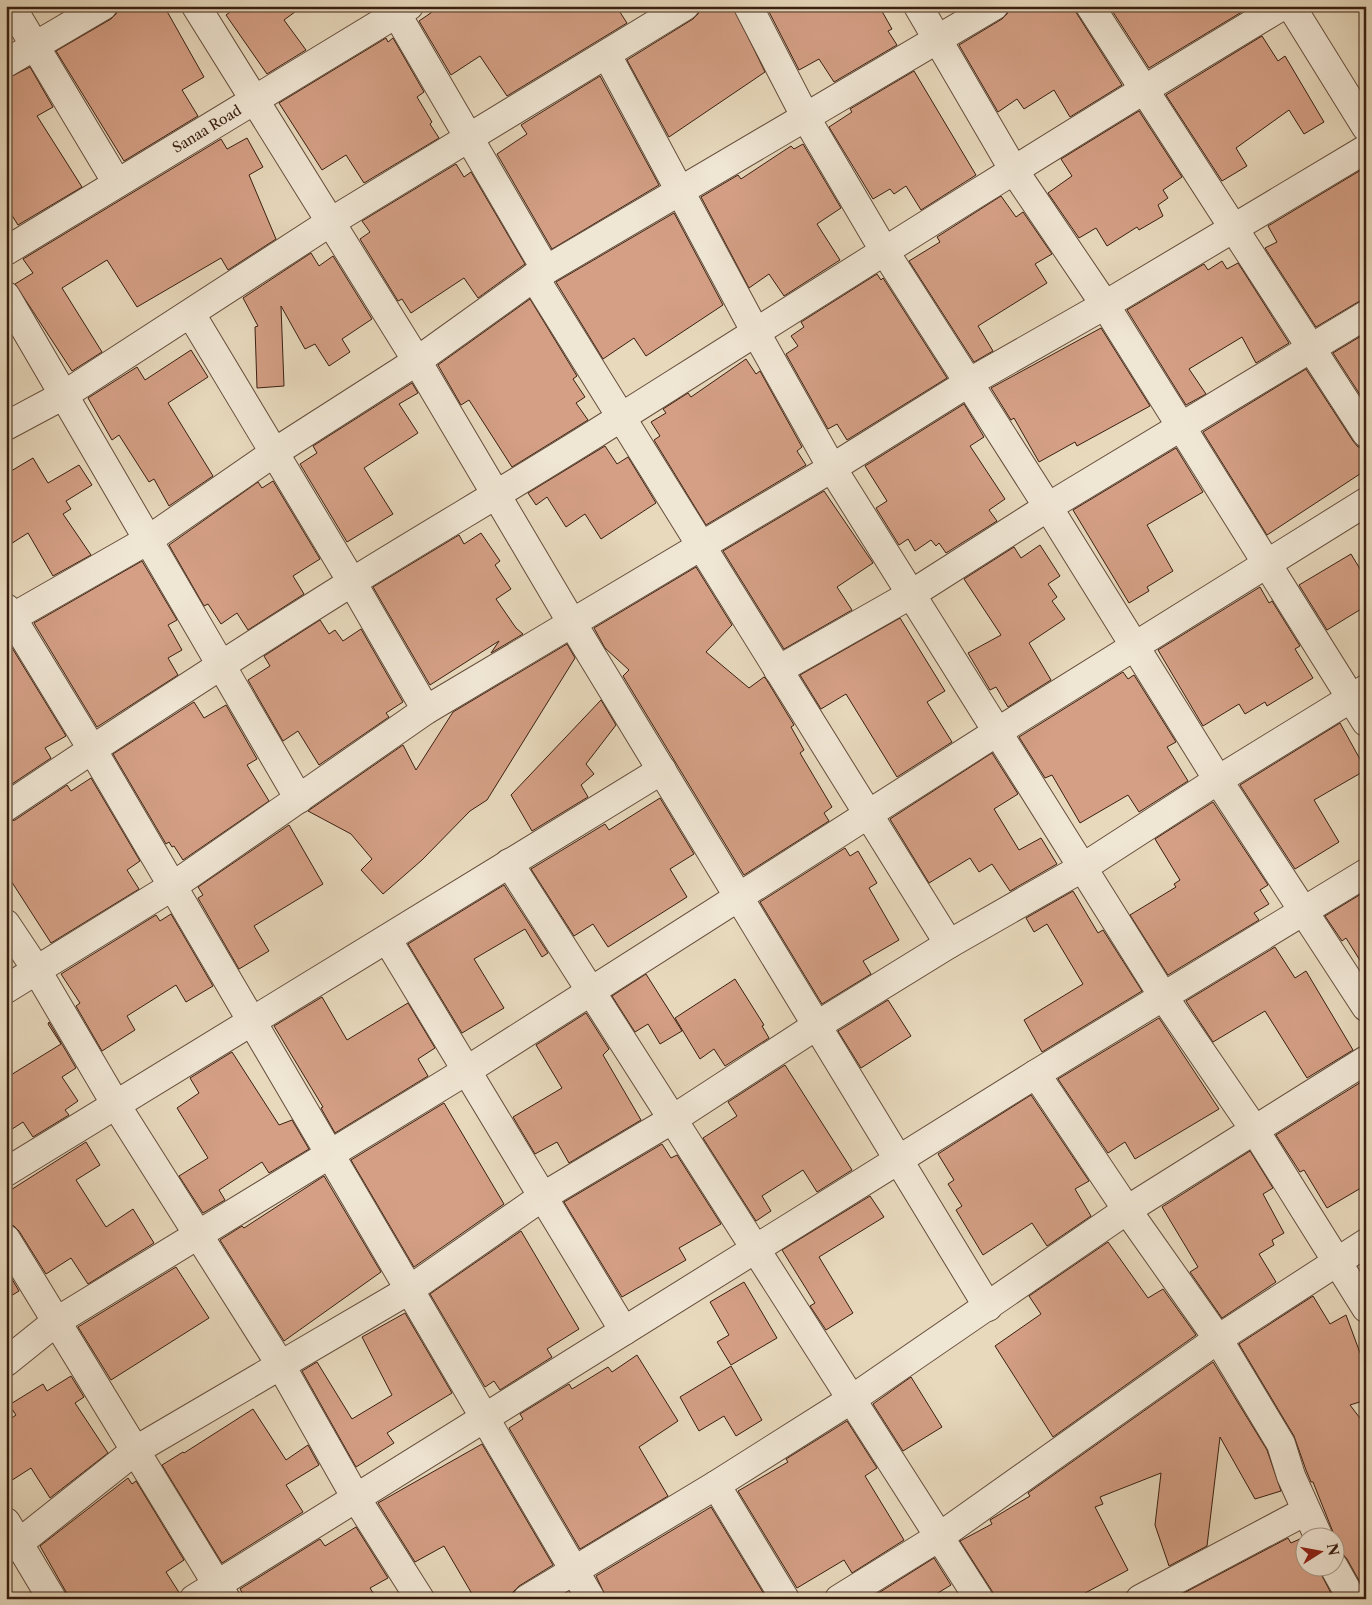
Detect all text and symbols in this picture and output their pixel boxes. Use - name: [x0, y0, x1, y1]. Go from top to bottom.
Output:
- street label: Sanaa Road: [169, 101, 245, 157]
- north arrow: [1294, 1528, 1344, 1578]
- text: N: [1323, 1542, 1343, 1557]

